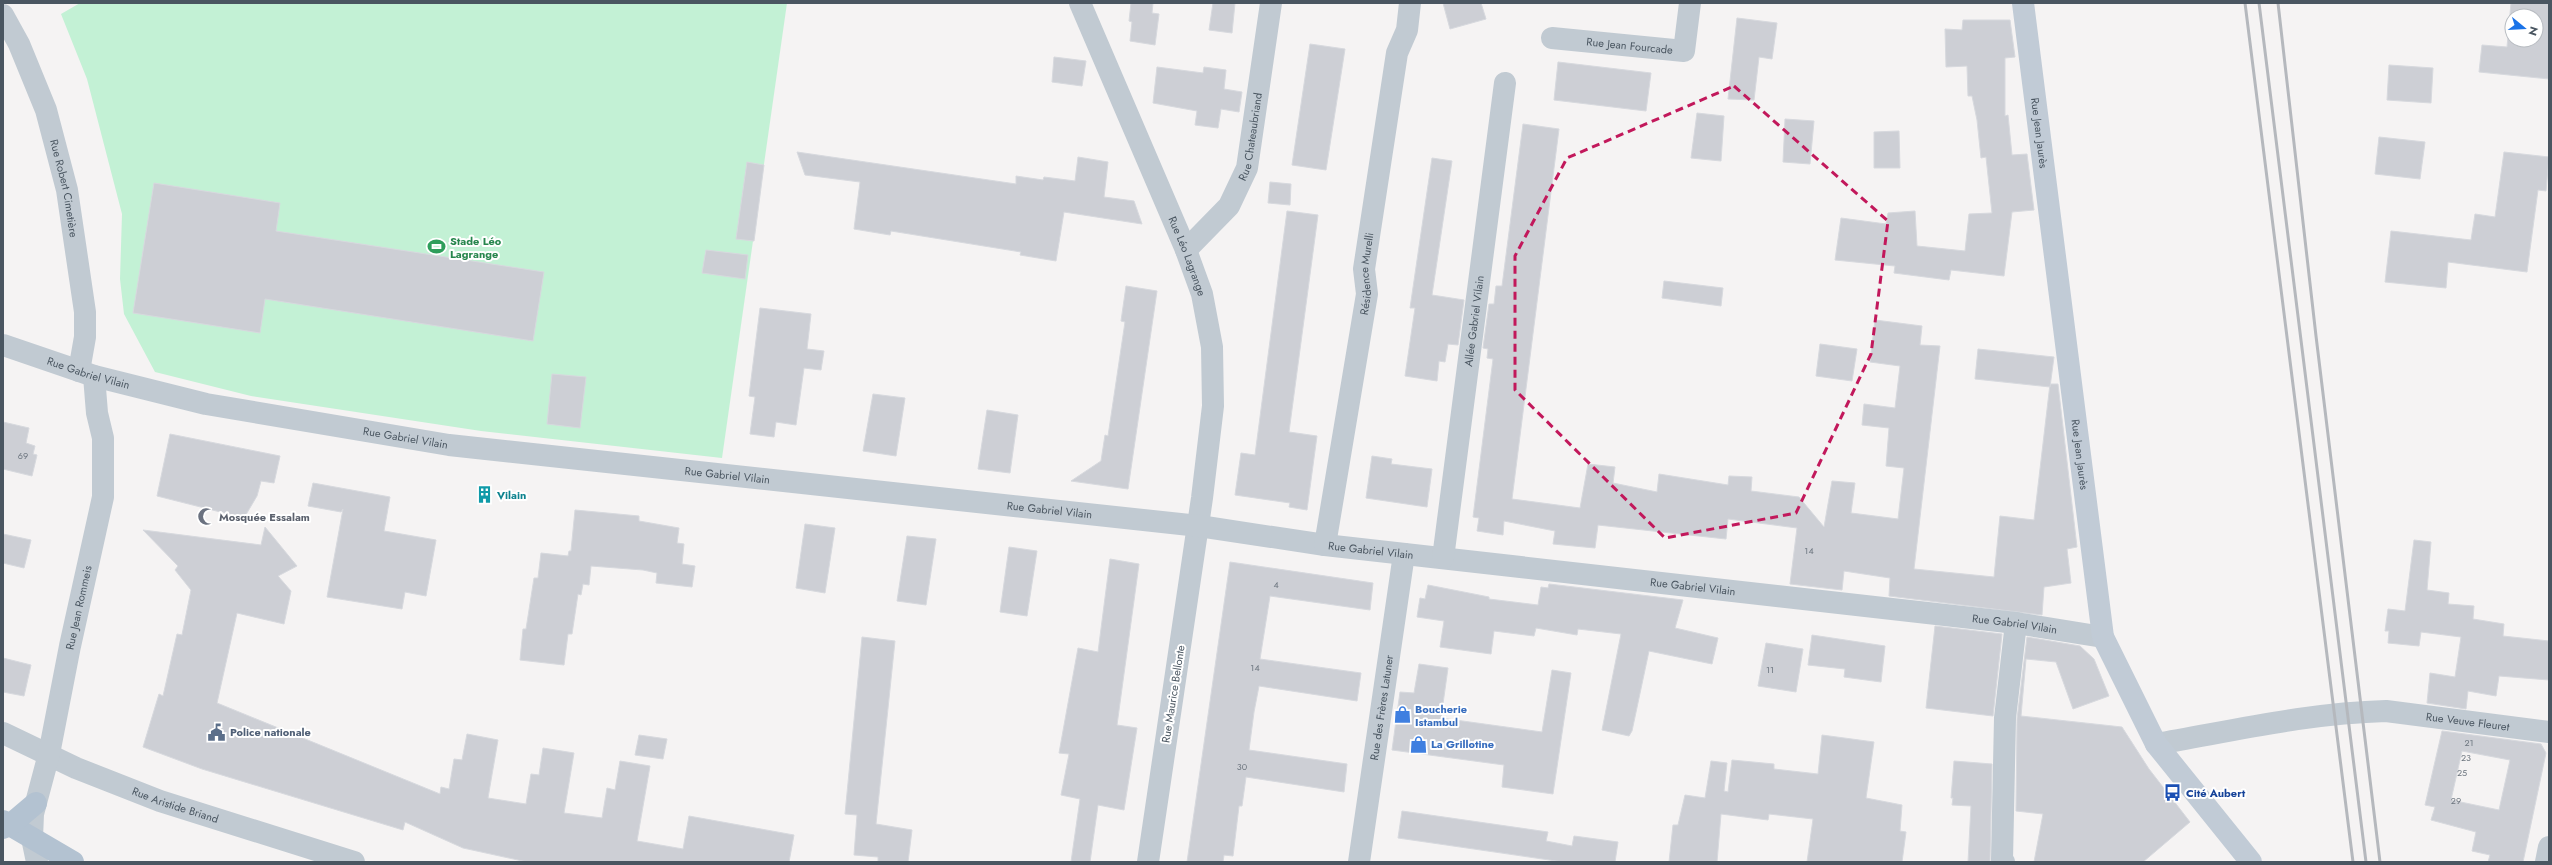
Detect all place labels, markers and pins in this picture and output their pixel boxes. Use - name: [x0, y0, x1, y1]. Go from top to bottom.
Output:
- place label: Stade Léo Lagrange: [450, 233, 502, 262]
- sports icon: Stade Léo Lagrange: [427, 237, 447, 257]
- building icon: Vilain: [474, 485, 494, 505]
- place label: Vilain: [496, 487, 526, 503]
- mosque icon: Mosquée Essalam: [196, 507, 216, 527]
- place label: Mosquée Essalam: [219, 509, 310, 525]
- place label: Boucherie Istambul: [1415, 701, 1467, 730]
- shop icon: Boucherie Istambul: [1392, 705, 1412, 725]
- public building icon: Police nationale: [207, 722, 227, 742]
- place label: Police nationale: [230, 724, 311, 740]
- shop icon: La Grillotine: [1408, 734, 1428, 754]
- place label: La Grillotine: [1431, 736, 1494, 752]
- bus stop icon: Cité Aubert: [2163, 783, 2183, 803]
- place label: Cité Aubert: [2186, 785, 2246, 801]

